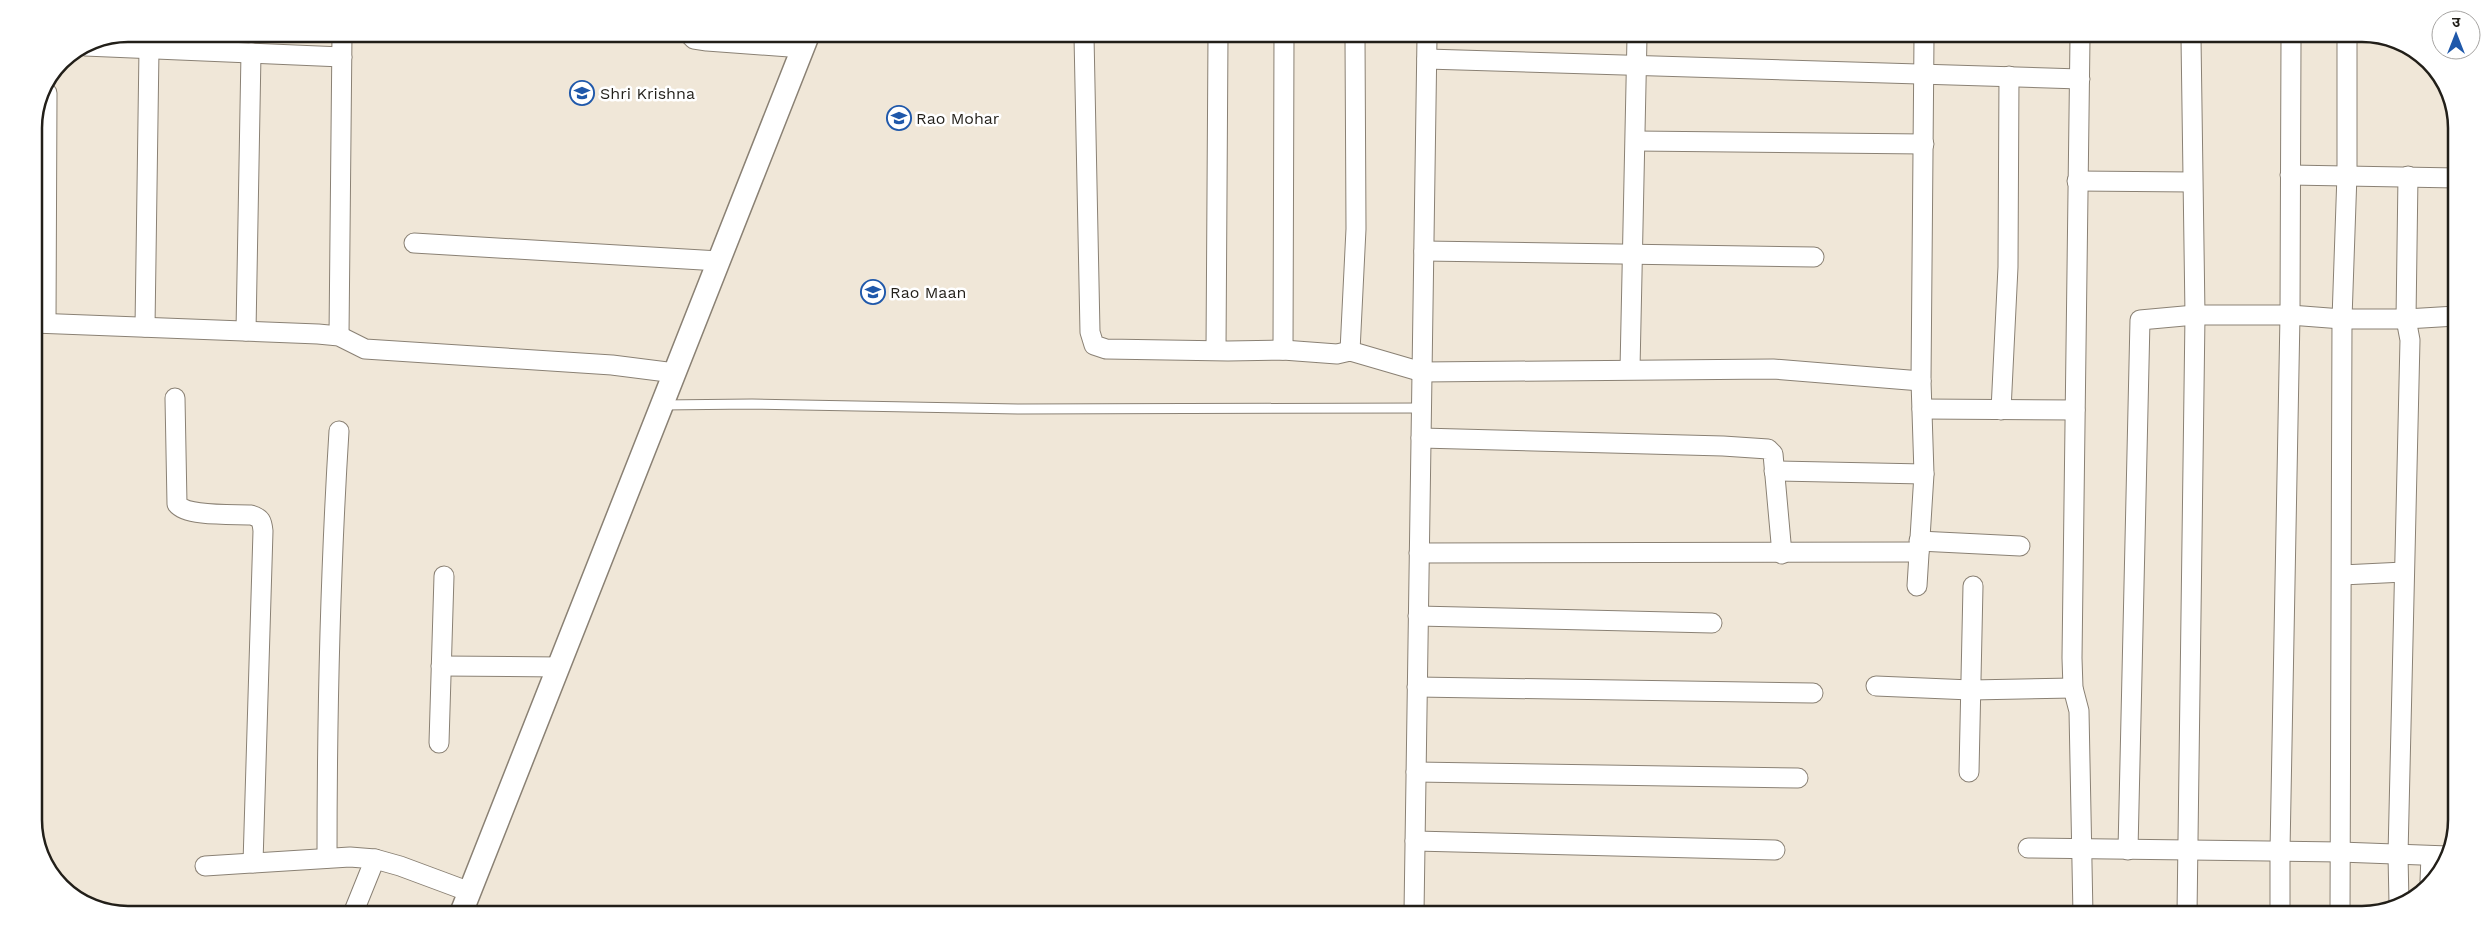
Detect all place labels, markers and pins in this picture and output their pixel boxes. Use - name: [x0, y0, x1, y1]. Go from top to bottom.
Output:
- school or university icon: Shri Krishna: [569, 80, 595, 106]
- place label: Shri Krishna: [600, 84, 695, 103]
- school or university icon: Rao Mohar: [886, 105, 912, 131]
- place label: Rao Mohar: [916, 109, 1000, 128]
- school or university icon: Rao Maan: [860, 279, 886, 305]
- place label: Rao Maan: [890, 283, 966, 302]

